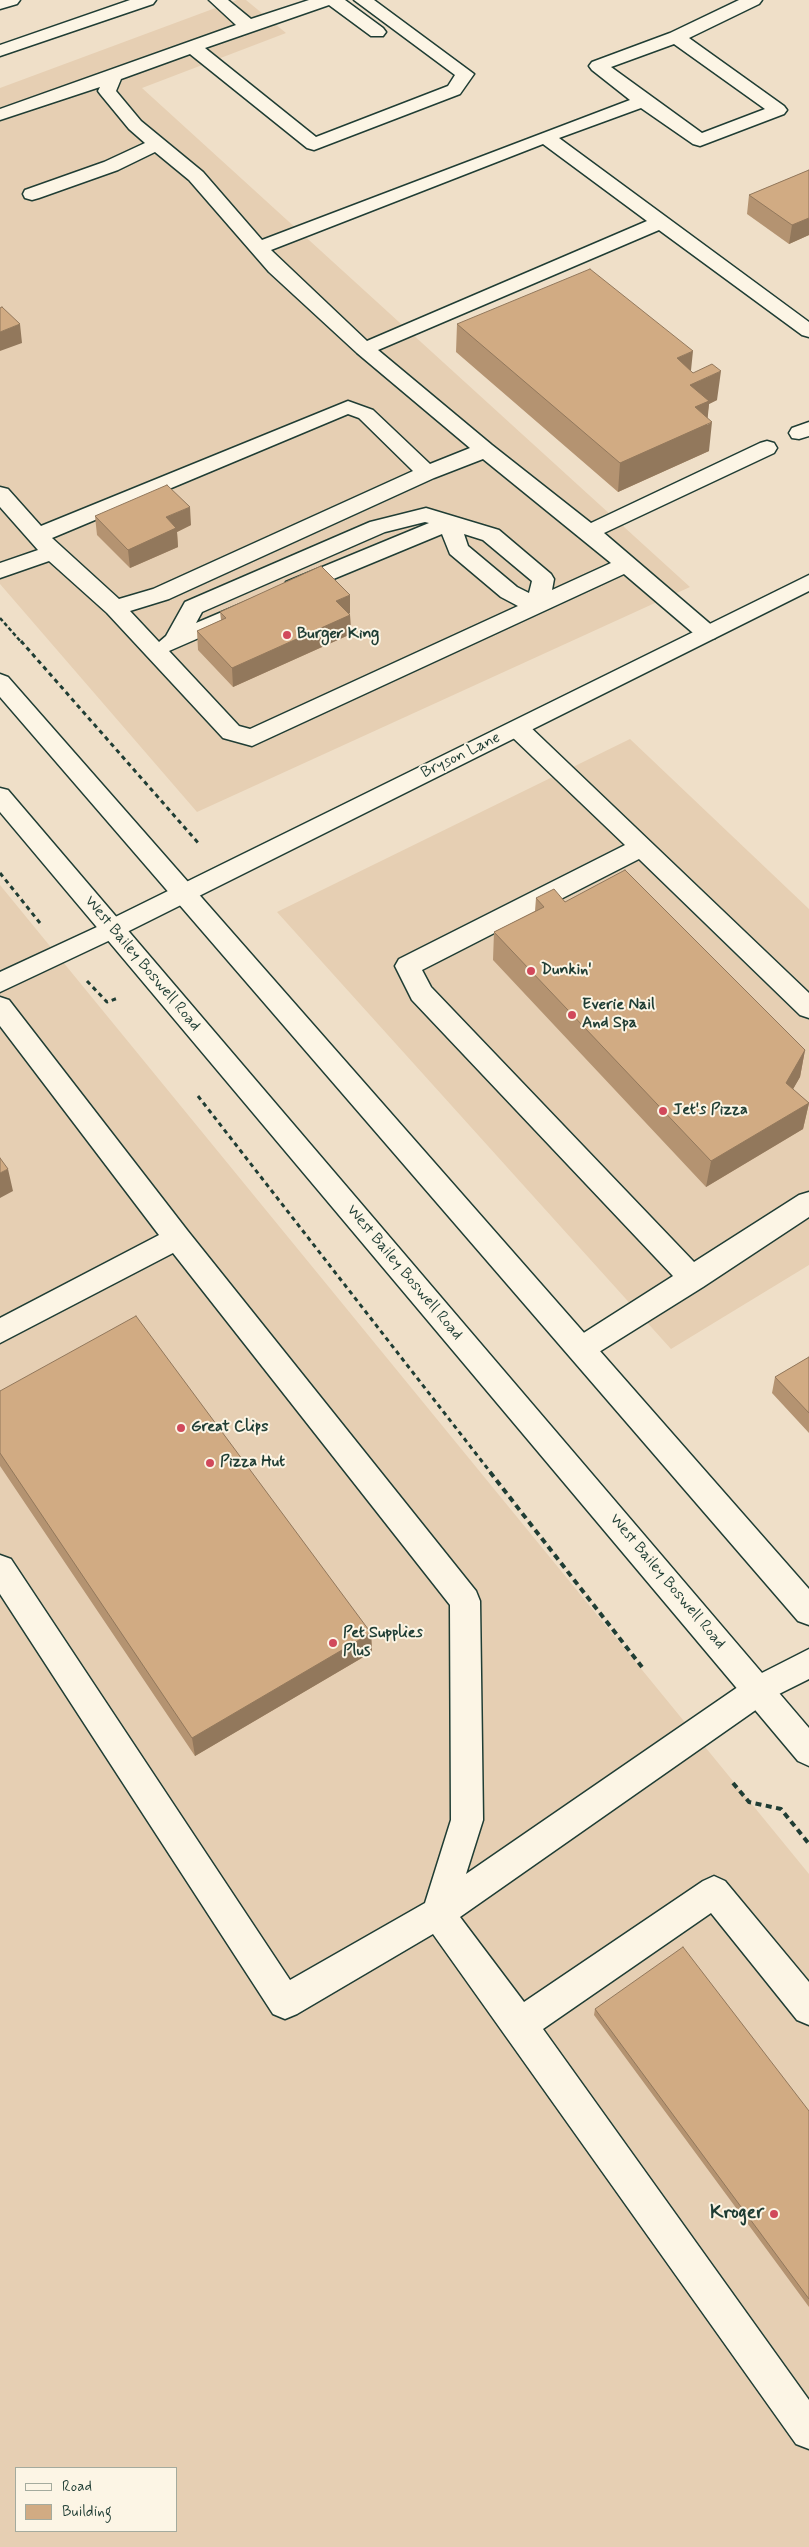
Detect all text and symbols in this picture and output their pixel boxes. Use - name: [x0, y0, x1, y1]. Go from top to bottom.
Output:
- place label: Burger King: [297, 625, 379, 645]
- marker: Burger King: [281, 629, 293, 641]
- street label: Bryson Lane: [418, 729, 504, 783]
- street label: West Bailey Boswell Road: [80, 893, 204, 1035]
- place label: Dunkin': [541, 961, 592, 981]
- marker: Dunkin': [525, 965, 537, 977]
- place label: Everie Nail And Spa: [582, 996, 655, 1034]
- marker: Everie Nail And Spa: [566, 1009, 578, 1021]
- place label: Jet's Pizza: [673, 1101, 748, 1121]
- marker: Jet's Pizza: [657, 1105, 669, 1117]
- street label: West Bailey Boswell Road: [342, 1202, 466, 1344]
- place label: Great Clips: [191, 1418, 268, 1438]
- marker: Great Clips: [175, 1422, 187, 1434]
- place label: Pizza Hut: [220, 1453, 285, 1473]
- marker: Pizza Hut: [204, 1457, 216, 1469]
- street label: West Bailey Boswell Road: [605, 1511, 729, 1653]
- place label: Pet Supplies Plus: [343, 1624, 423, 1662]
- marker: Pet Supplies Plus: [327, 1637, 339, 1649]
- place label: Kroger: [710, 2203, 764, 2225]
- marker: Kroger: [768, 2208, 780, 2220]
- legend: [15, 2467, 178, 2532]
- text: Road: [62, 2477, 92, 2497]
- text: Building: [62, 2502, 112, 2522]

